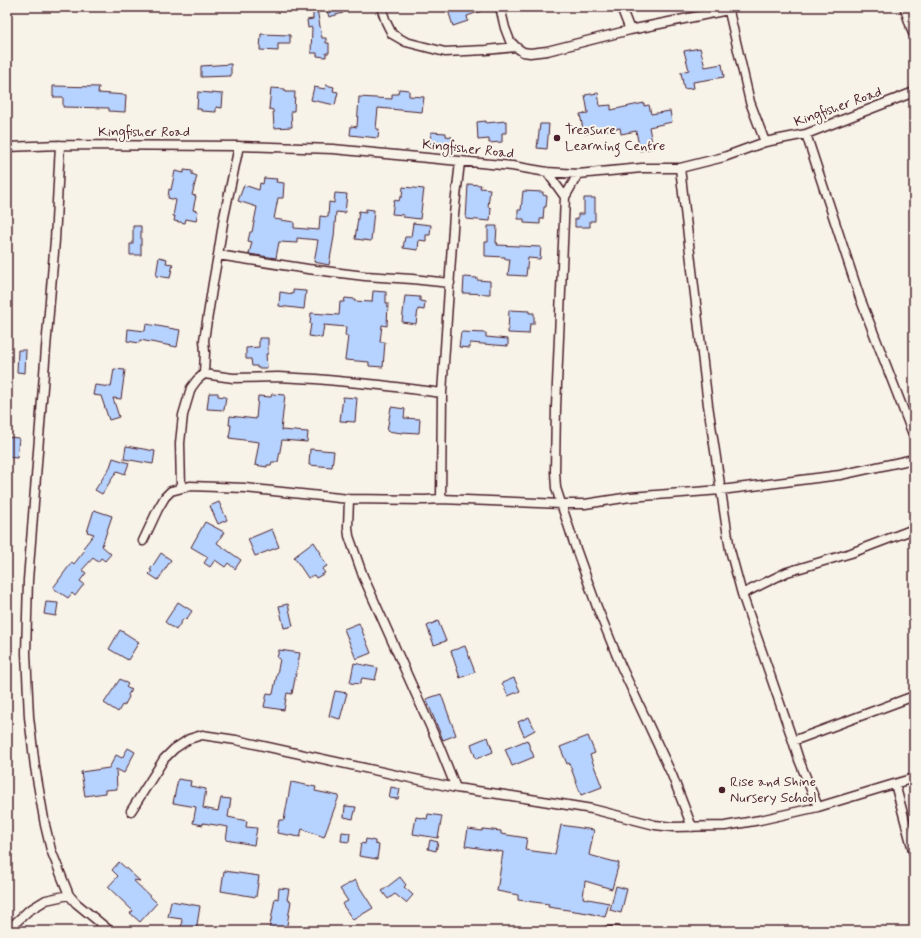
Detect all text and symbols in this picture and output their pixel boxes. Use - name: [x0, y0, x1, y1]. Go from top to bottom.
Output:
- street label: Kingfisher Road: [792, 83, 885, 132]
- place label: Treasure Learning Centre: [565, 121, 665, 157]
- street label: Kingfisher Road: [98, 123, 190, 142]
- marker: Treasure Learning Centre: [552, 133, 562, 143]
- street label: Kingfisher Road: [421, 135, 515, 164]
- place label: Rise and Shine Nursery School: [730, 773, 817, 807]
- marker: Rise and Shine Nursery School: [717, 785, 727, 795]

